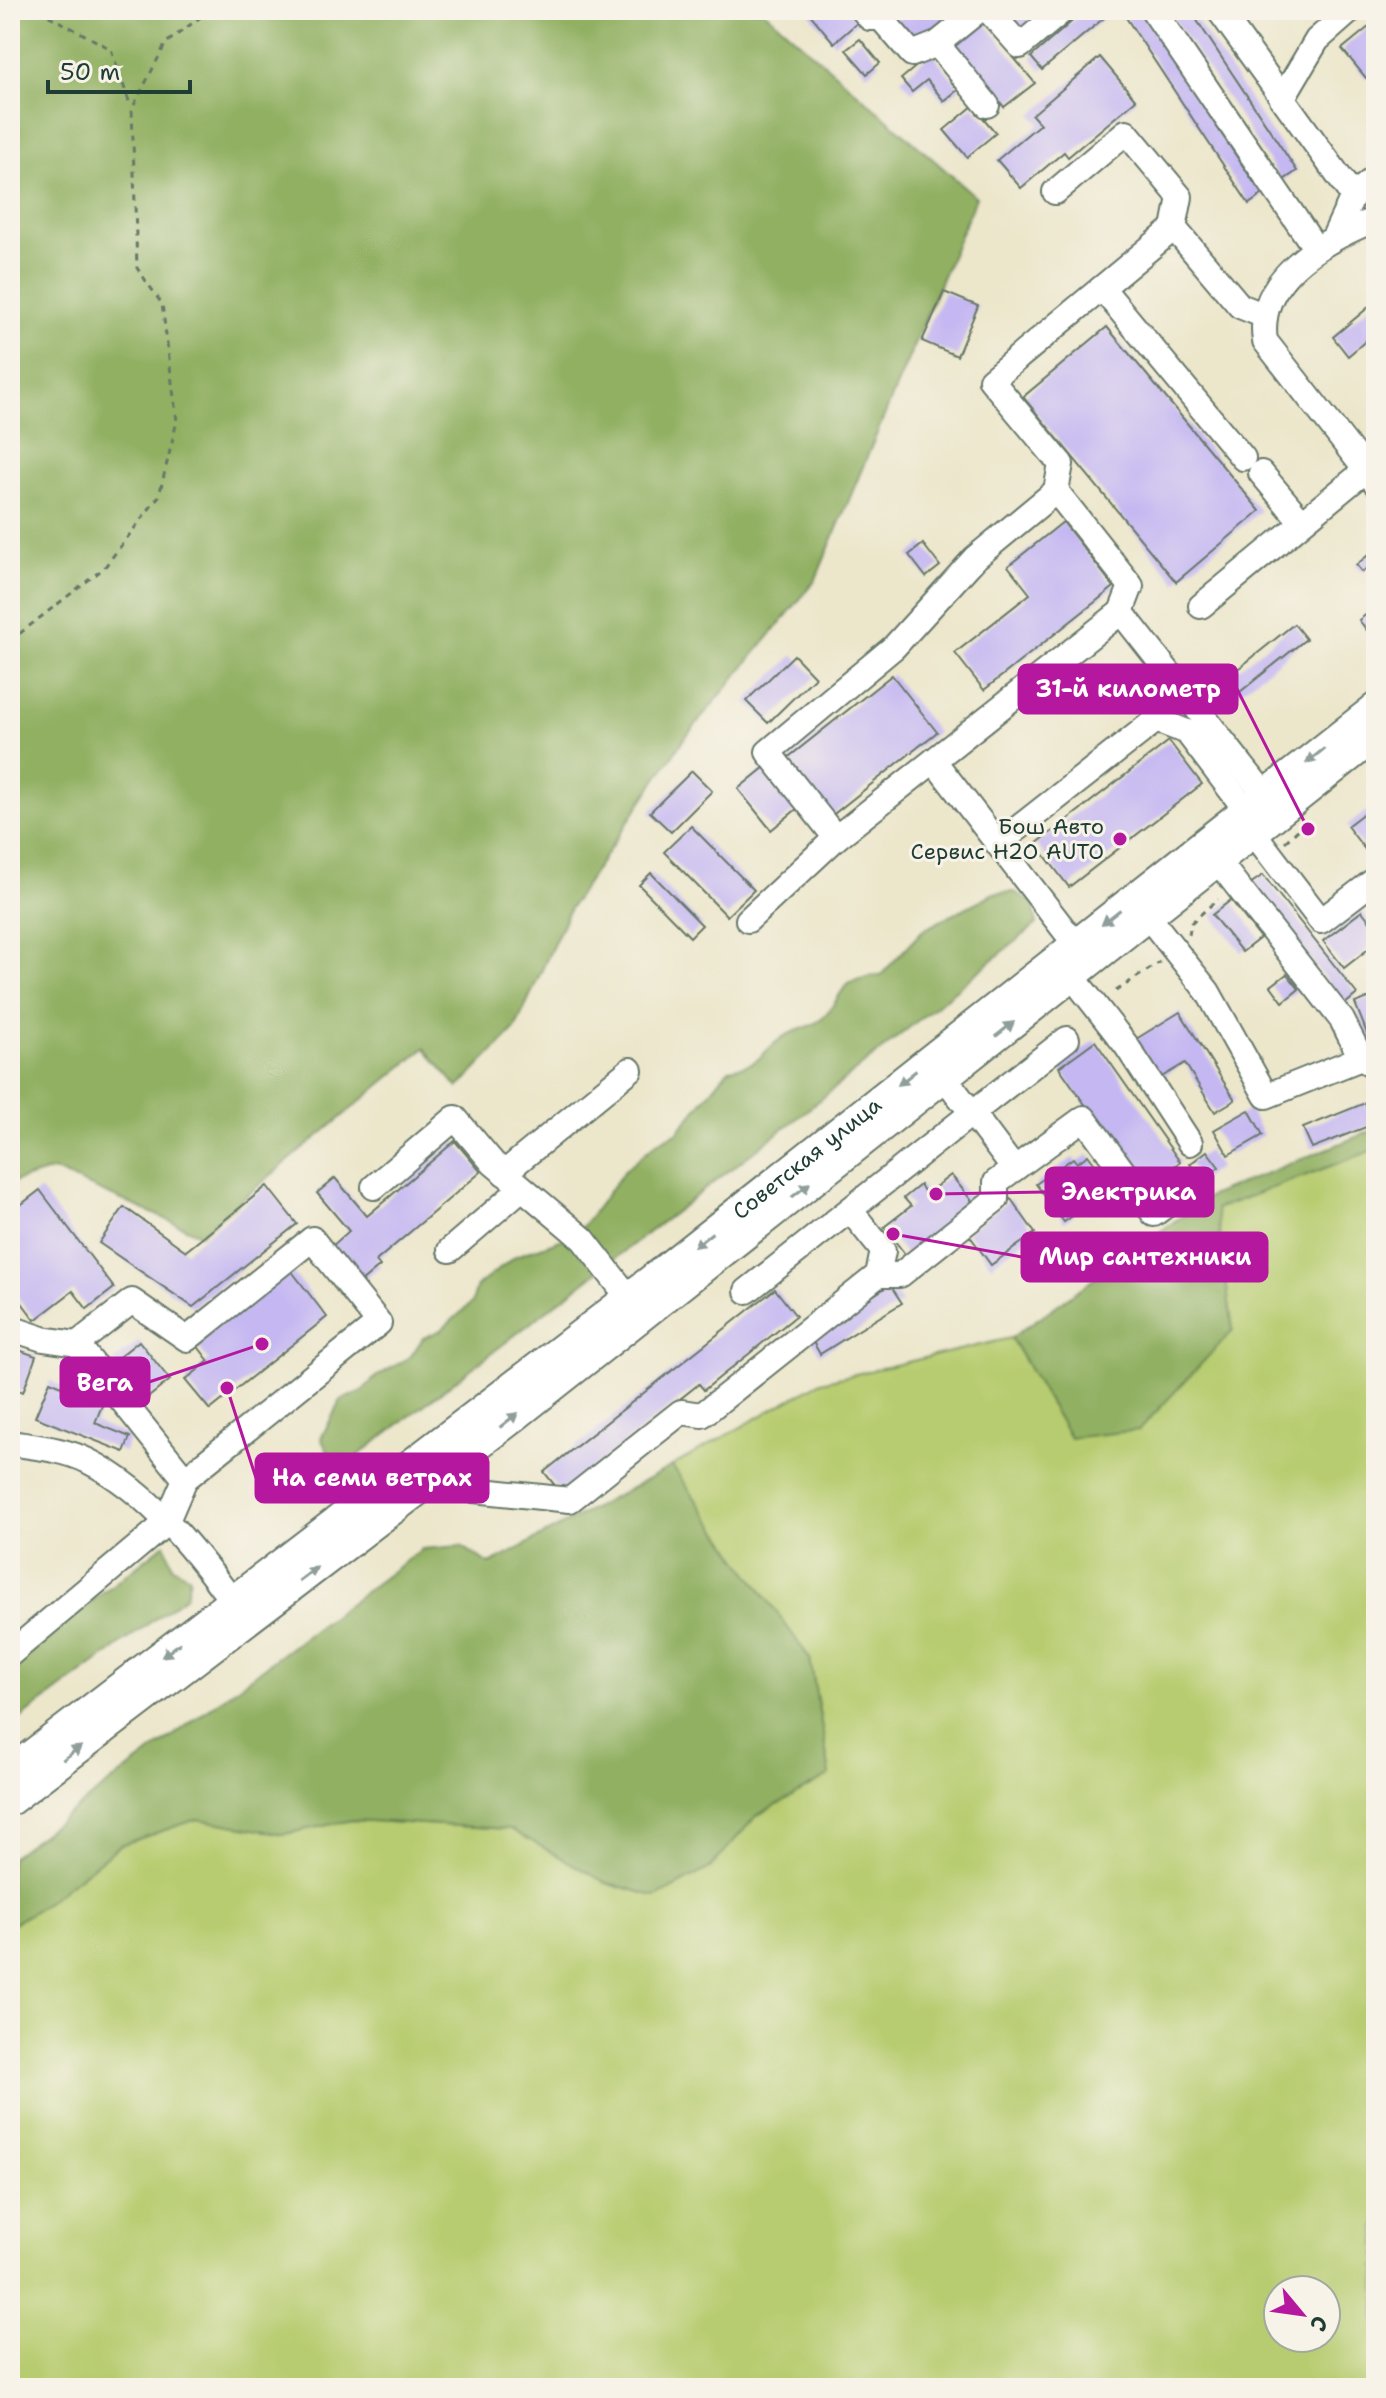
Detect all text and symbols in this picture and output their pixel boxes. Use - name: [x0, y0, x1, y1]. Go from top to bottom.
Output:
- scale bar: [48, 44, 190, 94]
- text: 50 m: [60, 56, 120, 88]
- callout: 31-й километр: [1019, 665, 1237, 713]
- text: 31-й километр: [1035, 673, 1221, 705]
- one-way arrow: [1305, 747, 1325, 764]
- place label: Бош Авто Сервис H2O AUTO: [911, 812, 1104, 866]
- marker: Бош Авто Сервис H2O AUTO: [1111, 830, 1129, 848]
- one-way arrow: [1101, 908, 1121, 925]
- one-way arrow: [995, 1021, 1015, 1037]
- one-way arrow: [897, 1070, 917, 1086]
- street label: Советская улица: [727, 1090, 888, 1226]
- callout: Электрика: [1046, 1168, 1213, 1216]
- text: Электрика: [1062, 1176, 1197, 1208]
- one-way arrow: [791, 1182, 811, 1198]
- one-way arrow: [693, 1231, 713, 1247]
- callout: Мир сантехники: [1022, 1233, 1267, 1281]
- text: Мир сантехники: [1039, 1241, 1252, 1273]
- callout: Вега: [61, 1358, 149, 1406]
- text: Вега: [77, 1367, 134, 1399]
- one-way arrow: [499, 1412, 519, 1429]
- callout: На семи ветрах: [256, 1454, 488, 1502]
- text: На семи ветрах: [272, 1462, 472, 1494]
- one-way arrow: [298, 1566, 318, 1582]
- one-way arrow: [160, 1642, 182, 1658]
- one-way arrow: [62, 1746, 83, 1762]
- north arrow: [1262, 2274, 1342, 2354]
- text: С: [1303, 2311, 1335, 2336]

